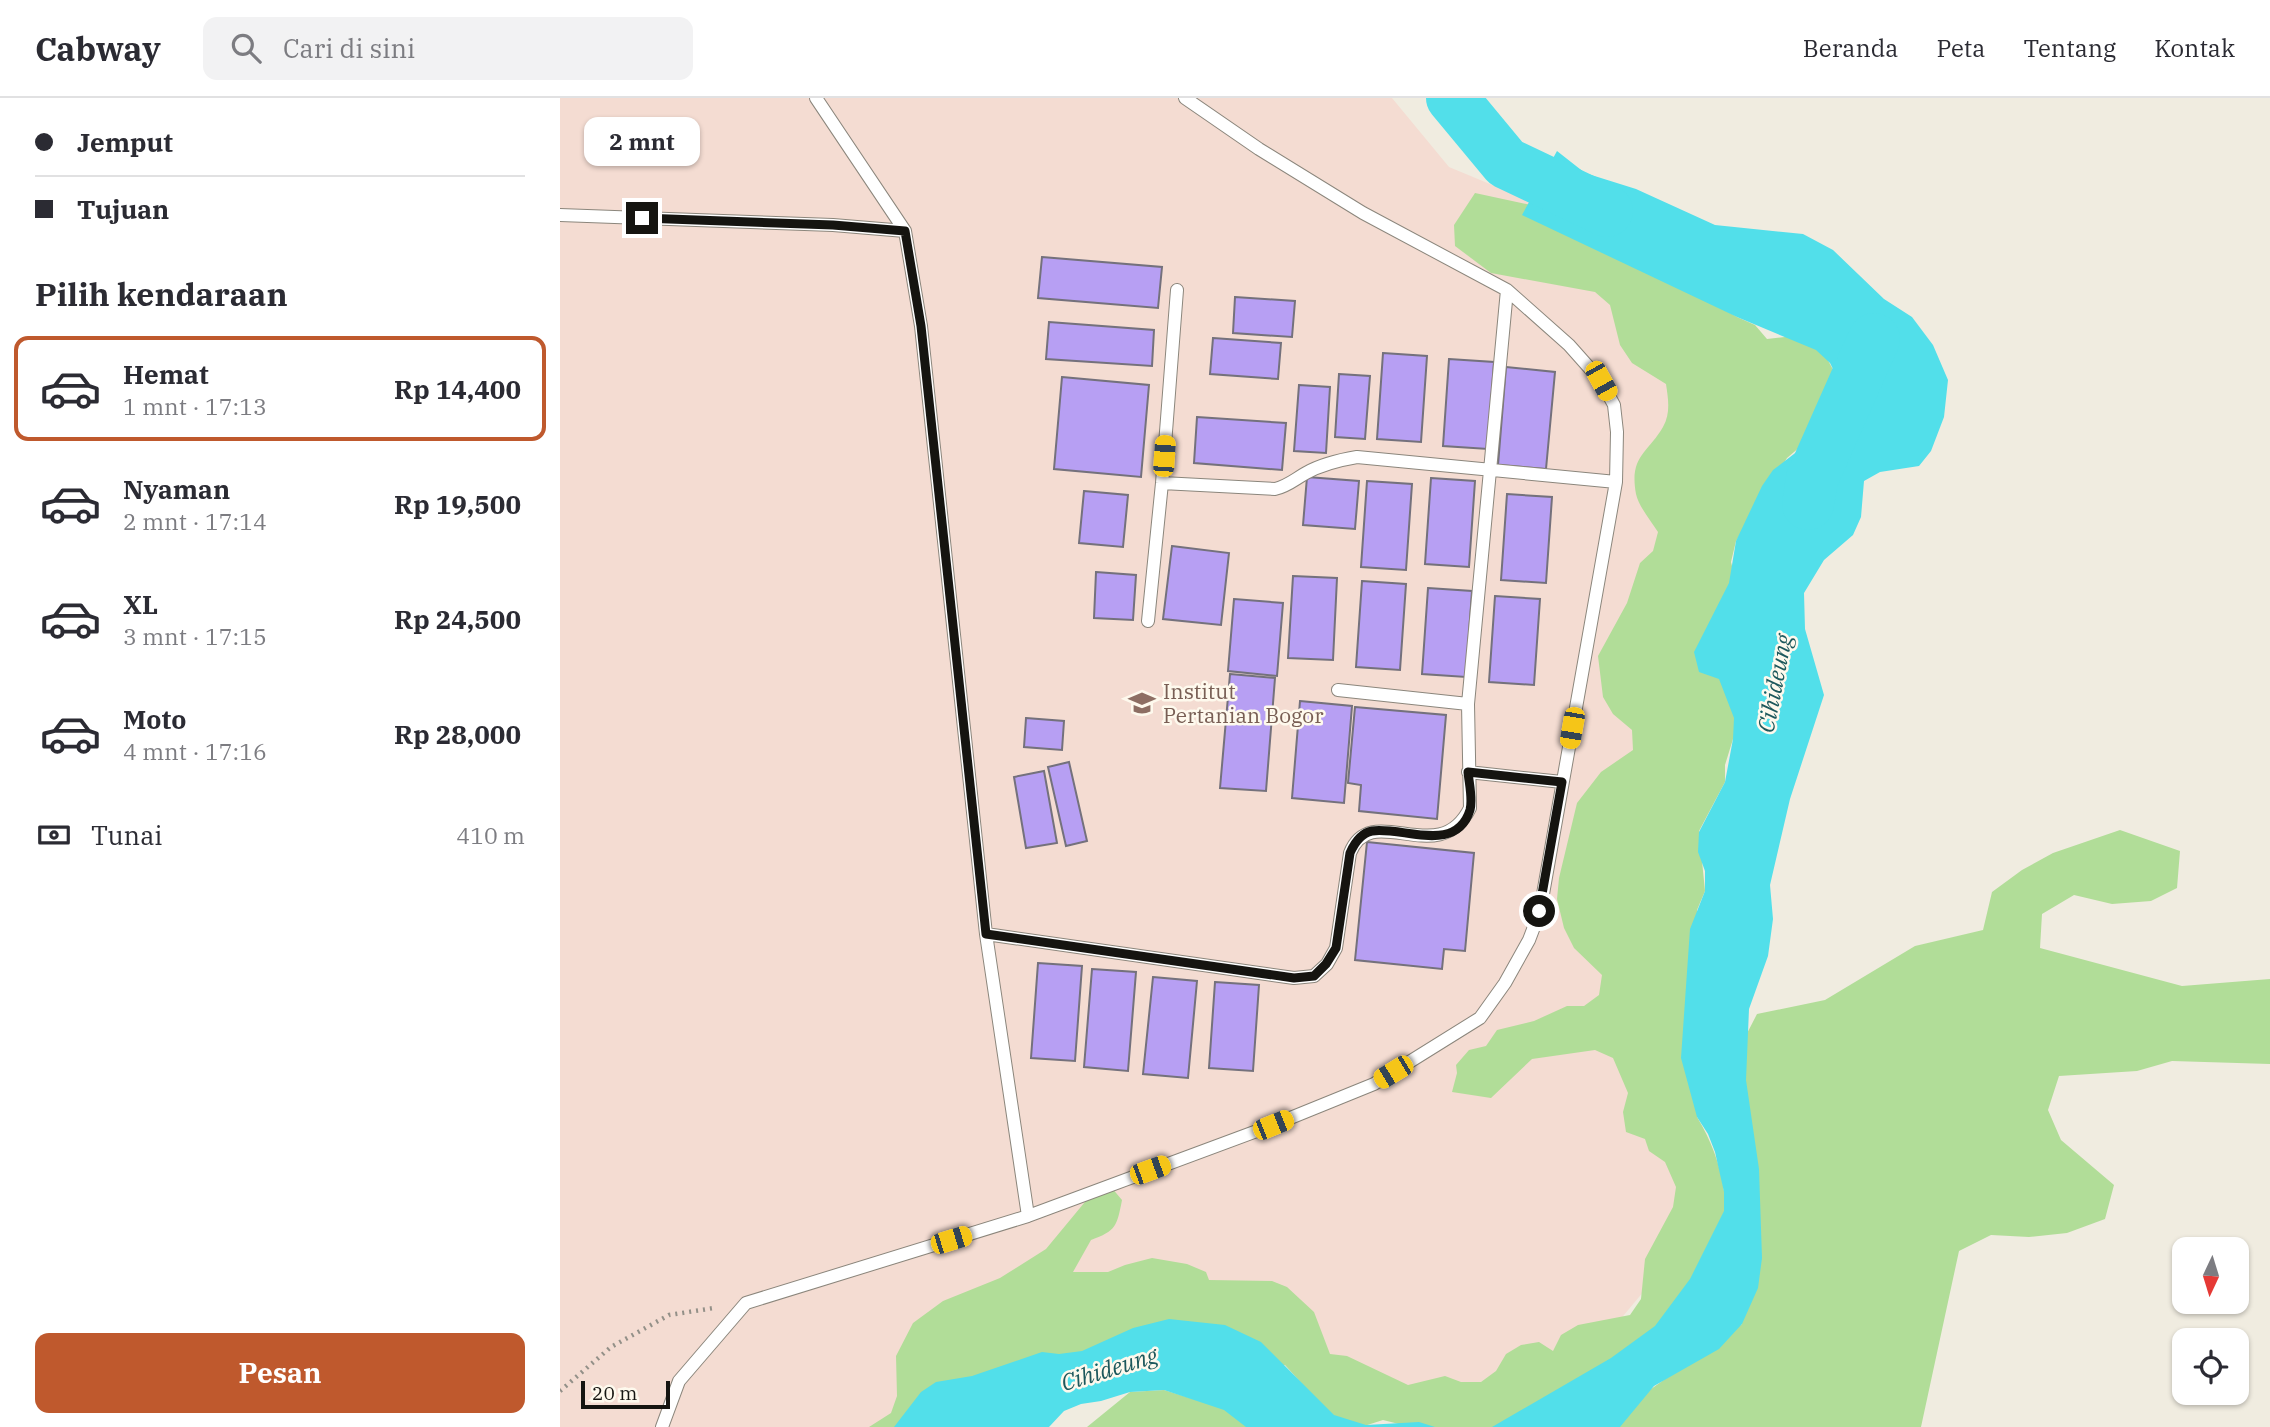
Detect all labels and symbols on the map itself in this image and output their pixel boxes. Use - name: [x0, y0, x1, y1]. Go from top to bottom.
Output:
- callout: 2 mnt: [584, 116, 700, 166]
- route end: [626, 202, 658, 234]
- car: [1582, 358, 1621, 404]
- car: [1153, 434, 1176, 478]
- water label: Cihideung: [1750, 630, 1798, 735]
- place label: Institut Pertanian Bogor: [1163, 677, 1324, 729]
- school or university icon: Institut Pertanian Bogor: [1127, 688, 1157, 718]
- car: [1559, 705, 1586, 751]
- route start: [1523, 895, 1555, 927]
- car: [1370, 1052, 1417, 1092]
- car: [1250, 1107, 1297, 1143]
- car: [1127, 1153, 1174, 1187]
- car: [928, 1224, 975, 1256]
- north arrow: [2172, 1237, 2249, 1314]
- water label: Cihideung: [1057, 1339, 1162, 1397]
- scale bar: [581, 1378, 670, 1410]

